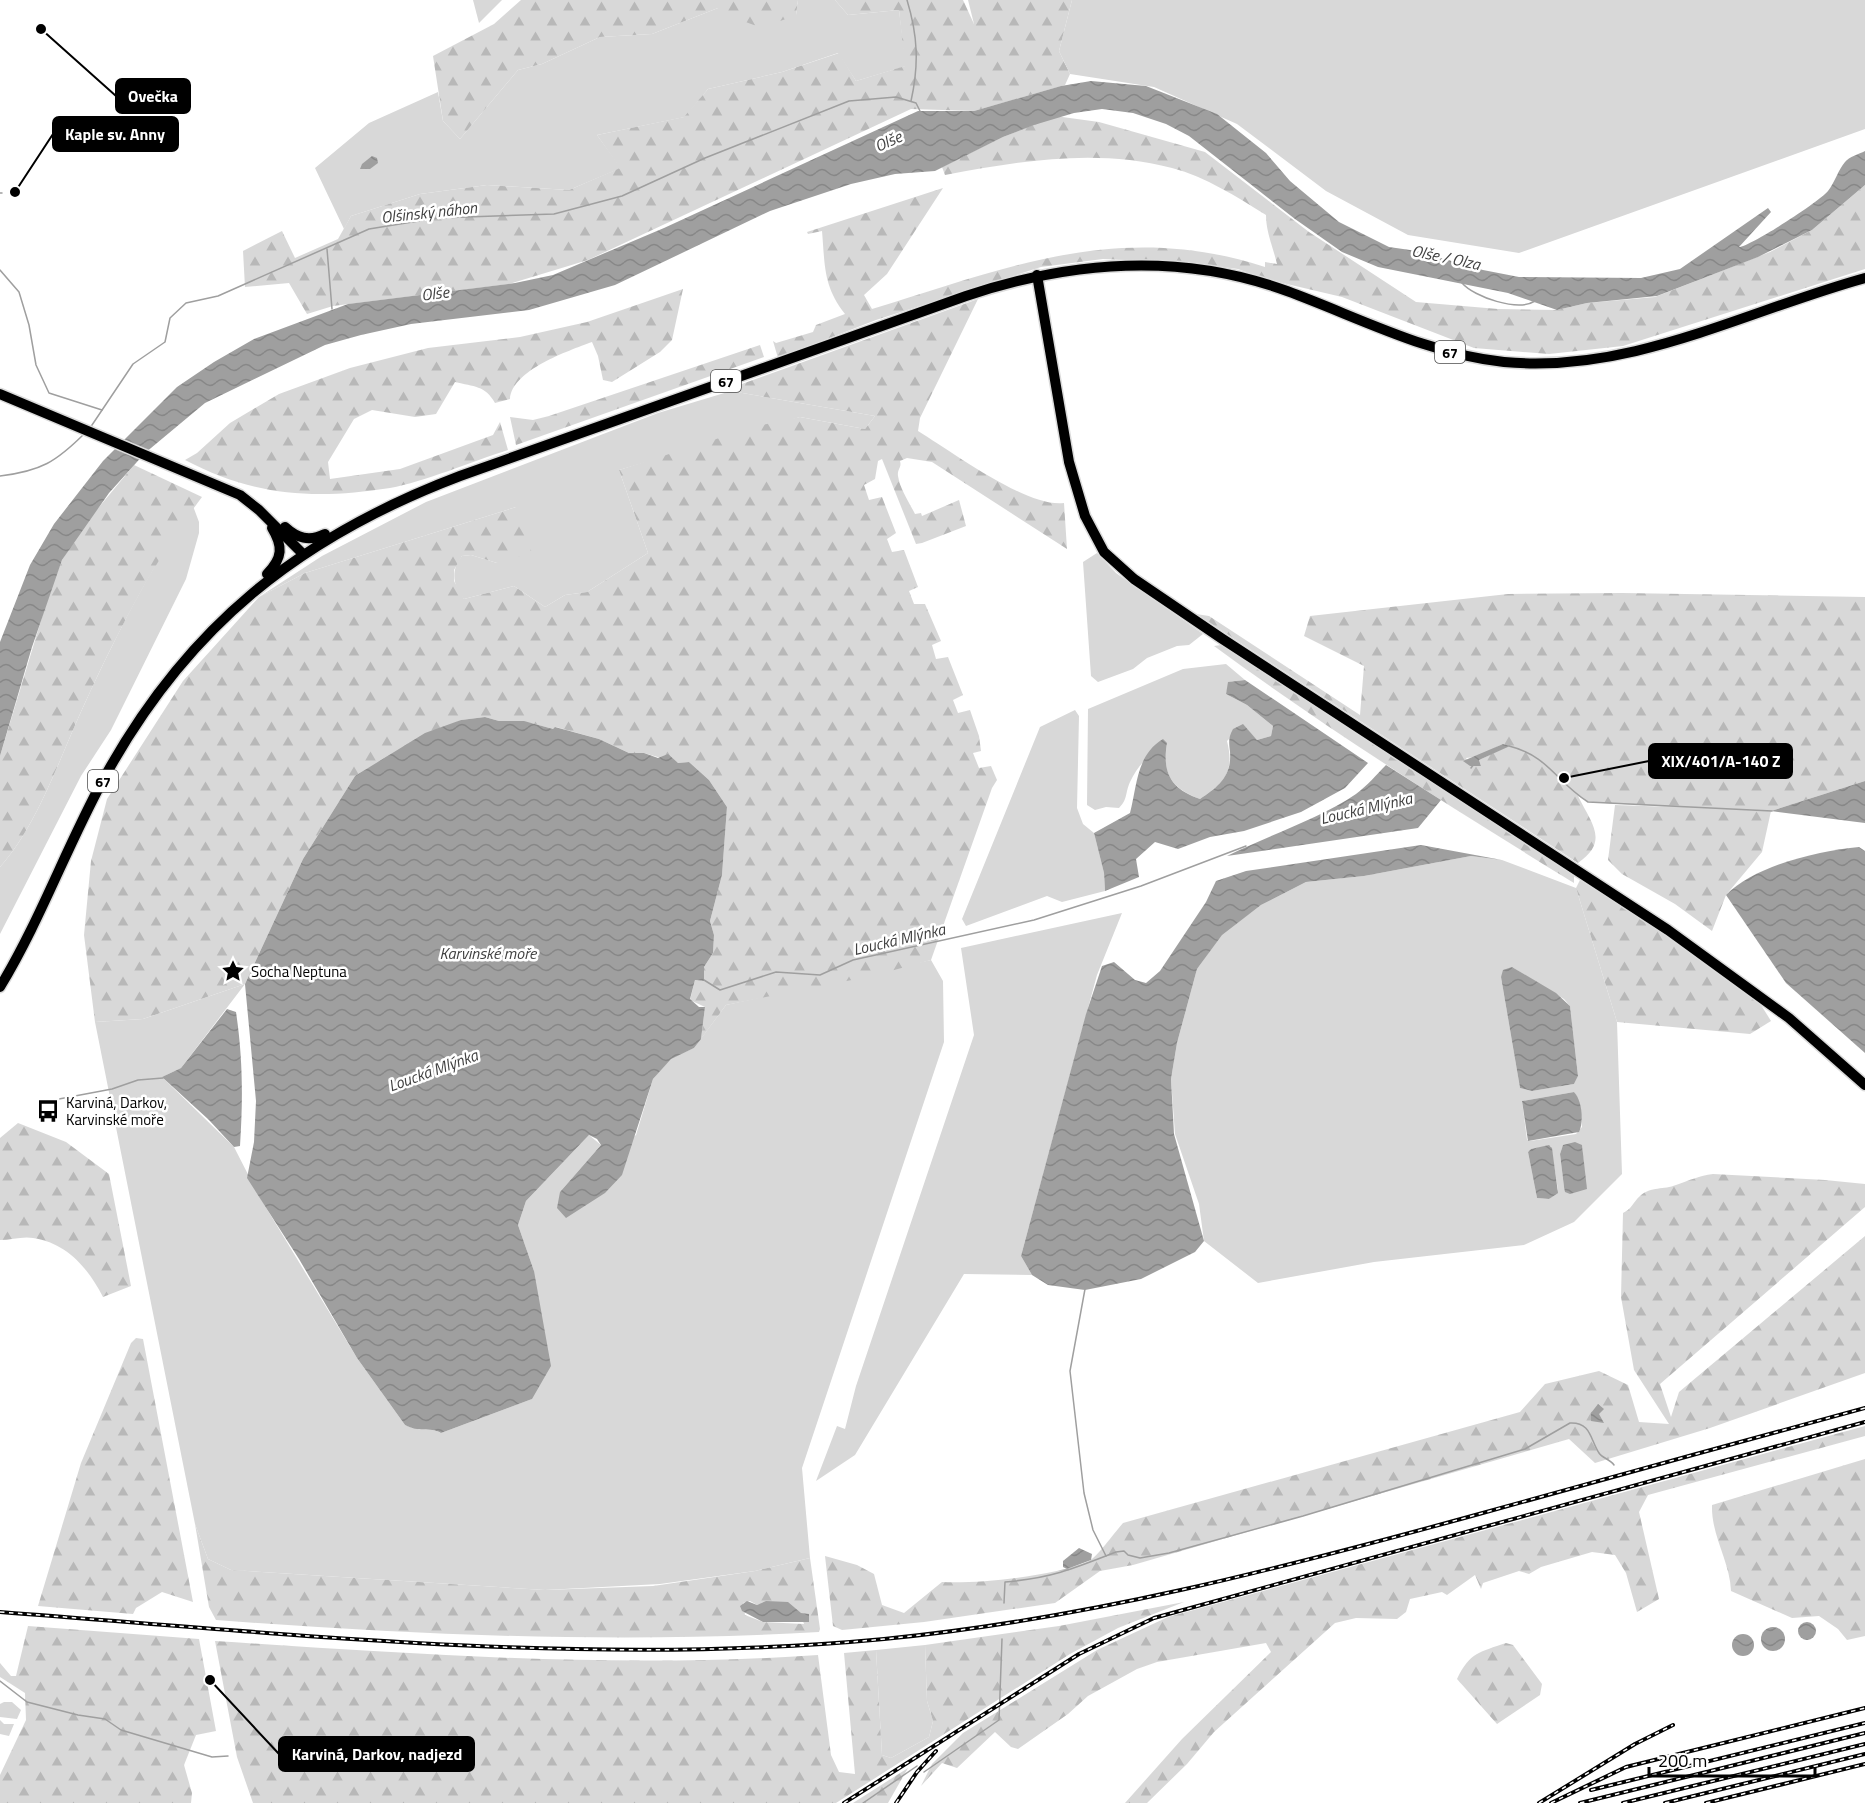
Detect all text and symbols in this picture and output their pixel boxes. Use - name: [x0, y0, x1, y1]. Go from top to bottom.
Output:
- callout: Ovečka: [116, 79, 190, 113]
- text: Ovečka: [128, 84, 178, 108]
- callout: Kaple sv. Anny: [53, 117, 178, 151]
- text: Kaple sv. Anny: [65, 122, 165, 146]
- water label: Olše: [870, 124, 907, 158]
- water label: Olšinský náhon: [380, 195, 479, 229]
- water label: Olše / Olza: [1409, 238, 1484, 276]
- water label: Olše: [420, 279, 452, 307]
- road number: 67: [1435, 341, 1465, 363]
- road number: 67: [711, 370, 741, 392]
- callout: XIX/401/A-140 Z: [1649, 744, 1792, 778]
- text: XIX/401/A-140 Z: [1661, 749, 1781, 773]
- road number: 67: [88, 770, 118, 792]
- water label: Loucká Mlýnka: [1318, 786, 1415, 830]
- water label: Loucká Mlýnka: [851, 917, 948, 961]
- water label: Karvinské moře: [440, 941, 538, 965]
- place icon: Socha Neptuna: [220, 958, 246, 984]
- place label: Socha Neptuna: [251, 960, 347, 983]
- water label: Loucká Mlýnka: [385, 1042, 482, 1097]
- place label: Karviná, Darkov, Karvinské moře: [66, 1091, 167, 1131]
- bus stop icon: Karviná, Darkov, Karvinské moře: [35, 1098, 61, 1124]
- callout: Karviná, Darkov, nadjezd: [279, 1737, 474, 1771]
- scale bar: [1649, 1740, 1816, 1778]
- text: Karviná, Darkov, nadjezd: [292, 1742, 462, 1766]
- text: 200 m: [1658, 1747, 1707, 1774]

